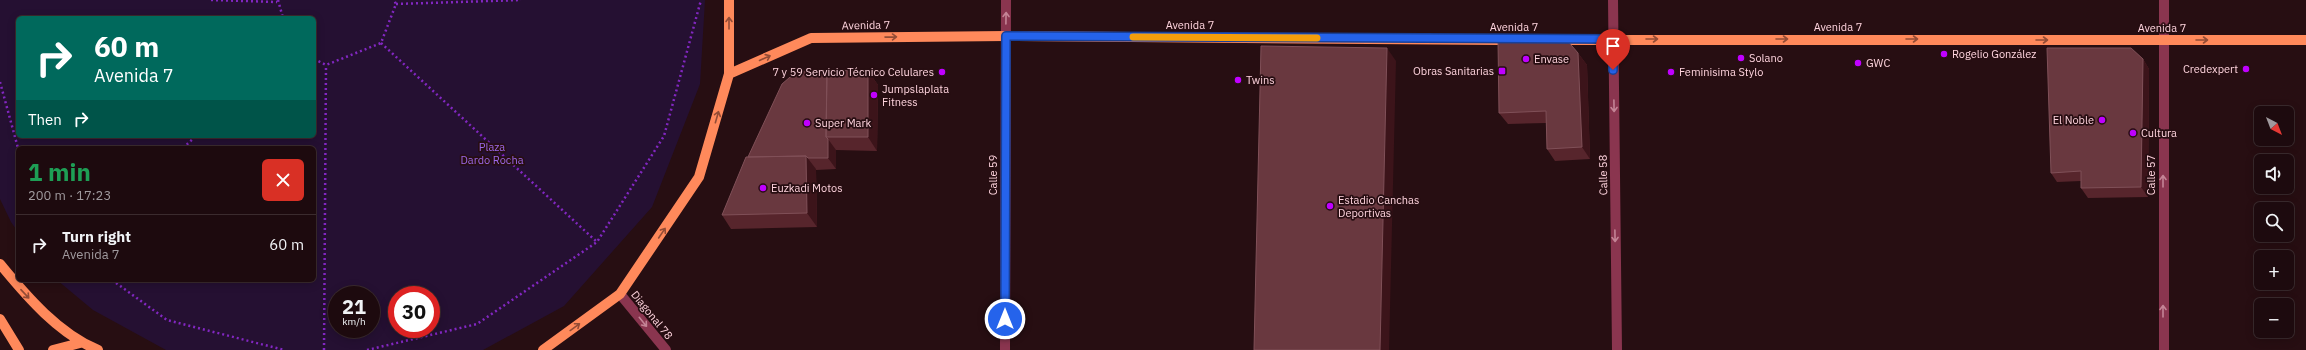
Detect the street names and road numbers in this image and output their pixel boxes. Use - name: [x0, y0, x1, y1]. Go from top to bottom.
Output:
- street label: Avenida 7: [842, 18, 890, 32]
- street label: Avenida 7: [1166, 18, 1214, 32]
- street label: Avenida 7: [1490, 20, 1538, 34]
- street label: Avenida 7: [1814, 20, 1862, 34]
- street label: Avenida 7: [2138, 21, 2186, 35]
- street label: Calle 59: [986, 155, 1000, 195]
- street label: Calle 58: [1596, 155, 1610, 195]
- street label: Calle 57: [2144, 155, 2158, 195]
- street label: Diagonal 78: [628, 288, 676, 342]

